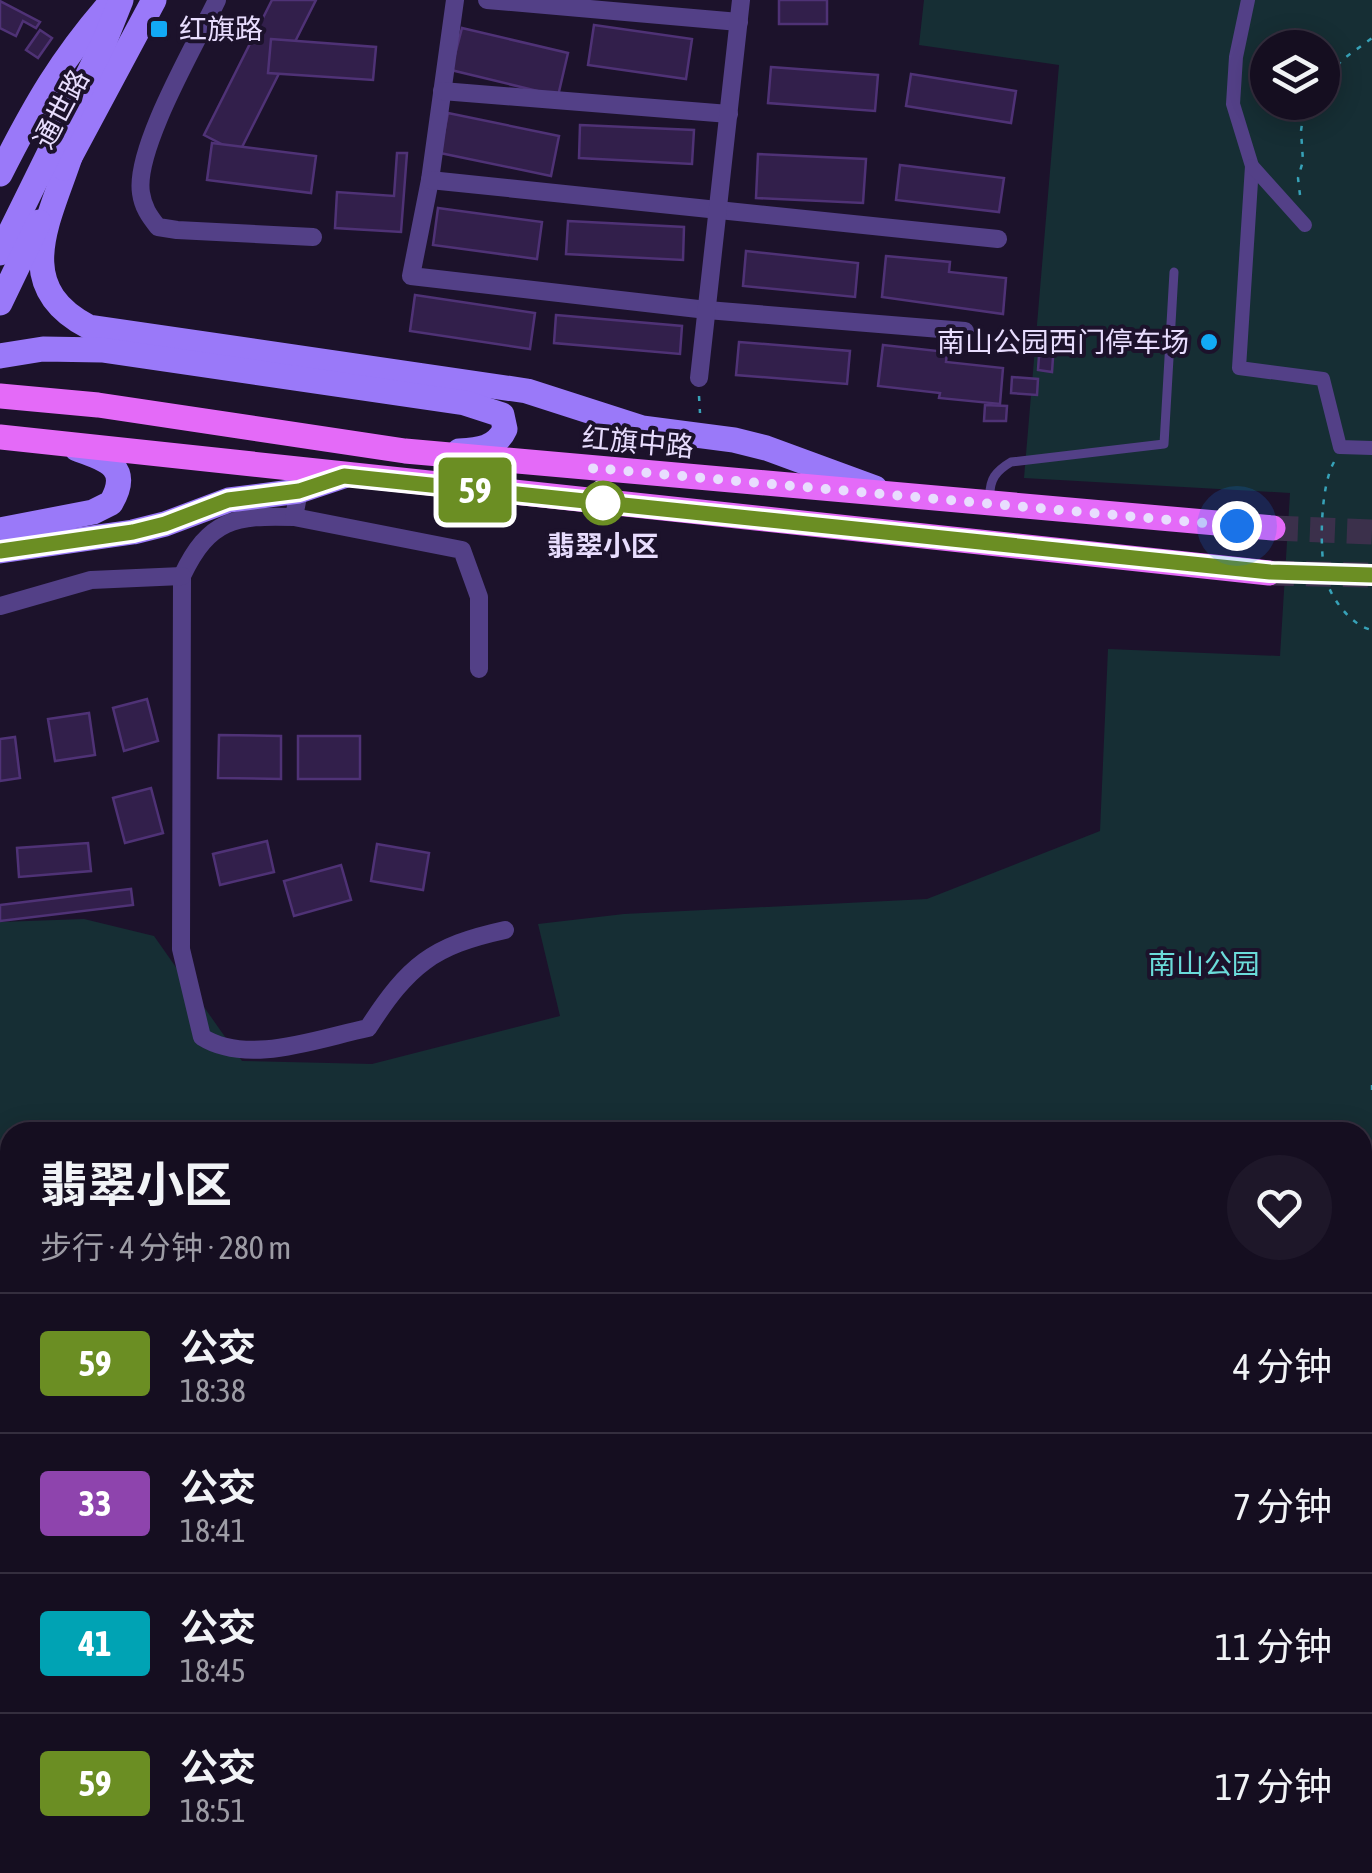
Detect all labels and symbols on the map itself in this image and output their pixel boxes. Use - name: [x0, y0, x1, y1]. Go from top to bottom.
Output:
- place label: 红旗路: [179, 13, 263, 45]
- marker: 红旗路: [148, 18, 170, 40]
- street label: 通世路: [27, 64, 95, 154]
- place label: 南山公园西门停车场: [937, 326, 1189, 358]
- marker: 南山公园西门停车场: [1198, 331, 1220, 353]
- street label: 红旗中路: [581, 421, 695, 463]
- line badge: 59: [430, 458, 520, 522]
- marker: 翡翠小区: [582, 482, 624, 524]
- your location: [1212, 501, 1262, 551]
- place label: 翡翠小区: [547, 530, 659, 562]
- park label: 南山公园: [1148, 948, 1260, 980]

